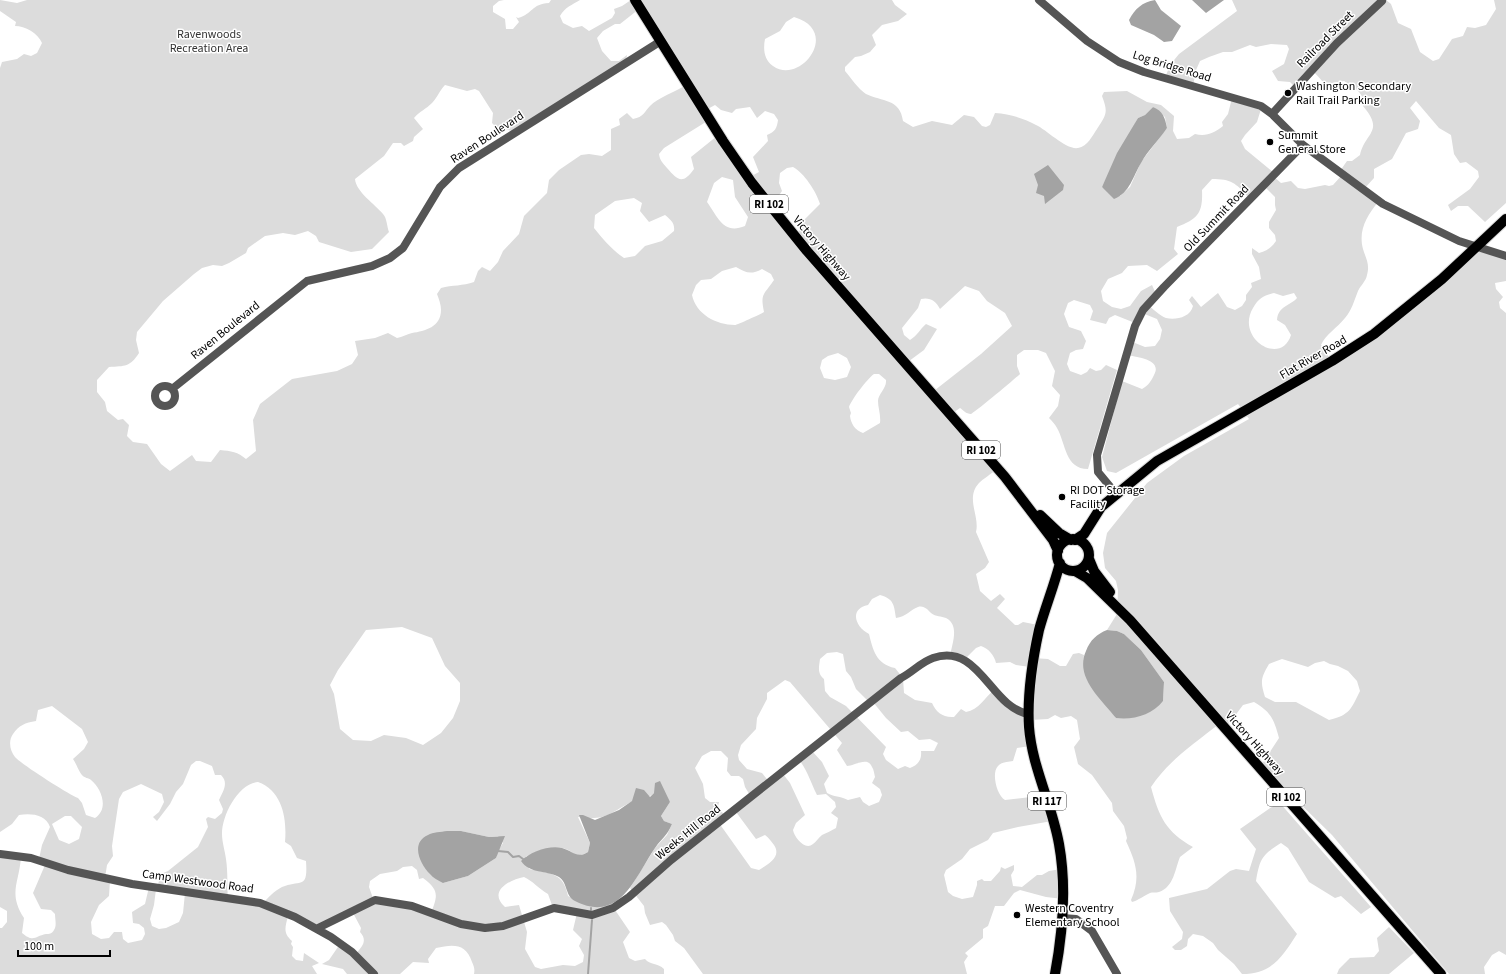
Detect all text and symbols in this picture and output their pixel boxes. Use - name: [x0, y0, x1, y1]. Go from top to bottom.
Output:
- street label: Railroad Street: [1293, 7, 1358, 72]
- park label: Ravenwoods Recreation Area: [170, 26, 248, 57]
- street label: Log Bridge Road: [1130, 46, 1213, 87]
- place label: Washington Secondary Rail Trail Parking: [1296, 78, 1412, 109]
- marker: Washington Secondary Rail Trail Parking: [1283, 88, 1293, 98]
- street label: Raven Boulevard: [447, 107, 527, 168]
- place label: Summit General Store: [1278, 127, 1346, 158]
- marker: Summit General Store: [1265, 137, 1275, 147]
- street label: Old Summit Road: [1180, 181, 1253, 256]
- road number: RI 102: [750, 195, 788, 213]
- street label: Victory Highway: [789, 212, 855, 285]
- street label: Raven Boulevard: [187, 297, 264, 364]
- street label: Flat River Road: [1277, 331, 1350, 384]
- road number: RI 102: [962, 441, 1000, 459]
- place label: RI DOT Storage Facility: [1070, 482, 1145, 513]
- marker: RI DOT Storage Facility: [1057, 492, 1067, 502]
- street label: Victory Highway: [1221, 708, 1288, 779]
- road number: RI 102: [1267, 788, 1305, 806]
- road number: RI 117: [1028, 792, 1066, 810]
- street label: Weeks Hill Road: [652, 801, 725, 864]
- street label: Camp Westwood Road: [141, 865, 255, 898]
- place label: Western Coventry Elementary School: [1025, 900, 1120, 931]
- marker: Western Coventry Elementary School: [1012, 910, 1022, 920]
- scale bar: [18, 932, 110, 958]
- text: 100 m: [24, 938, 54, 955]

